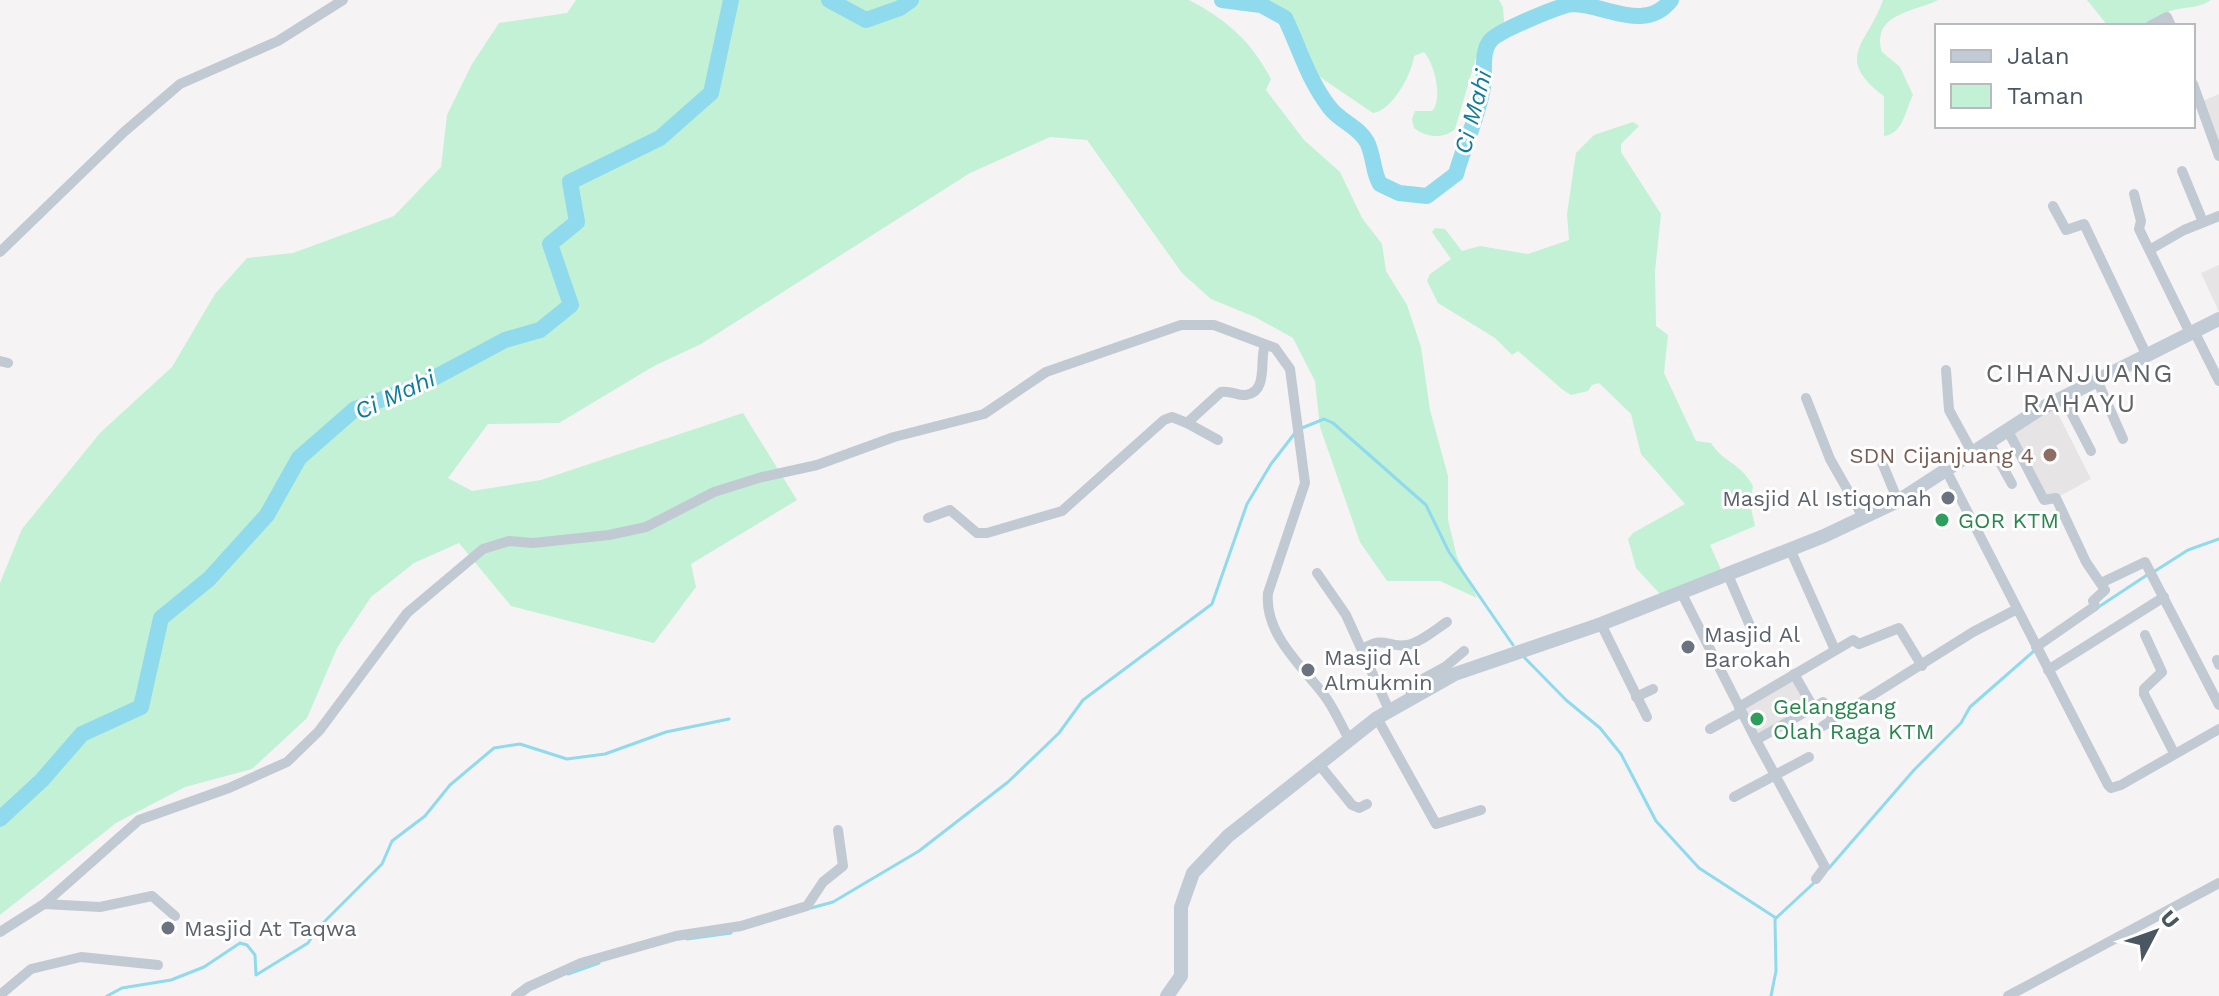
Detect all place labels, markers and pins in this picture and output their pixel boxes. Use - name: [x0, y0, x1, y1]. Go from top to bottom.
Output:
- place label: SDN Cijanjuang 4: [1849, 443, 2034, 468]
- marker: SDN Cijanjuang 4: [2041, 446, 2059, 464]
- place label: Masjid Al Istiqomah: [1722, 486, 1932, 511]
- marker: Masjid Al Istiqomah: [1939, 489, 1957, 507]
- place label: GOR KTM: [1958, 508, 2059, 533]
- marker: GOR KTM: [1933, 511, 1951, 529]
- place label: Masjid Al Barokah: [1704, 622, 1800, 672]
- marker: Masjid Al Barokah: [1679, 638, 1697, 656]
- place label: Masjid Al Almukmin: [1324, 645, 1433, 695]
- marker: Masjid Al Almukmin: [1299, 661, 1317, 679]
- place label: Gelanggang Olah Raga KTM: [1773, 694, 1935, 744]
- marker: Gelanggang Olah Raga KTM: [1748, 710, 1766, 728]
- place label: Masjid At Taqwa: [184, 916, 357, 941]
- marker: Masjid At Taqwa: [159, 919, 177, 937]

